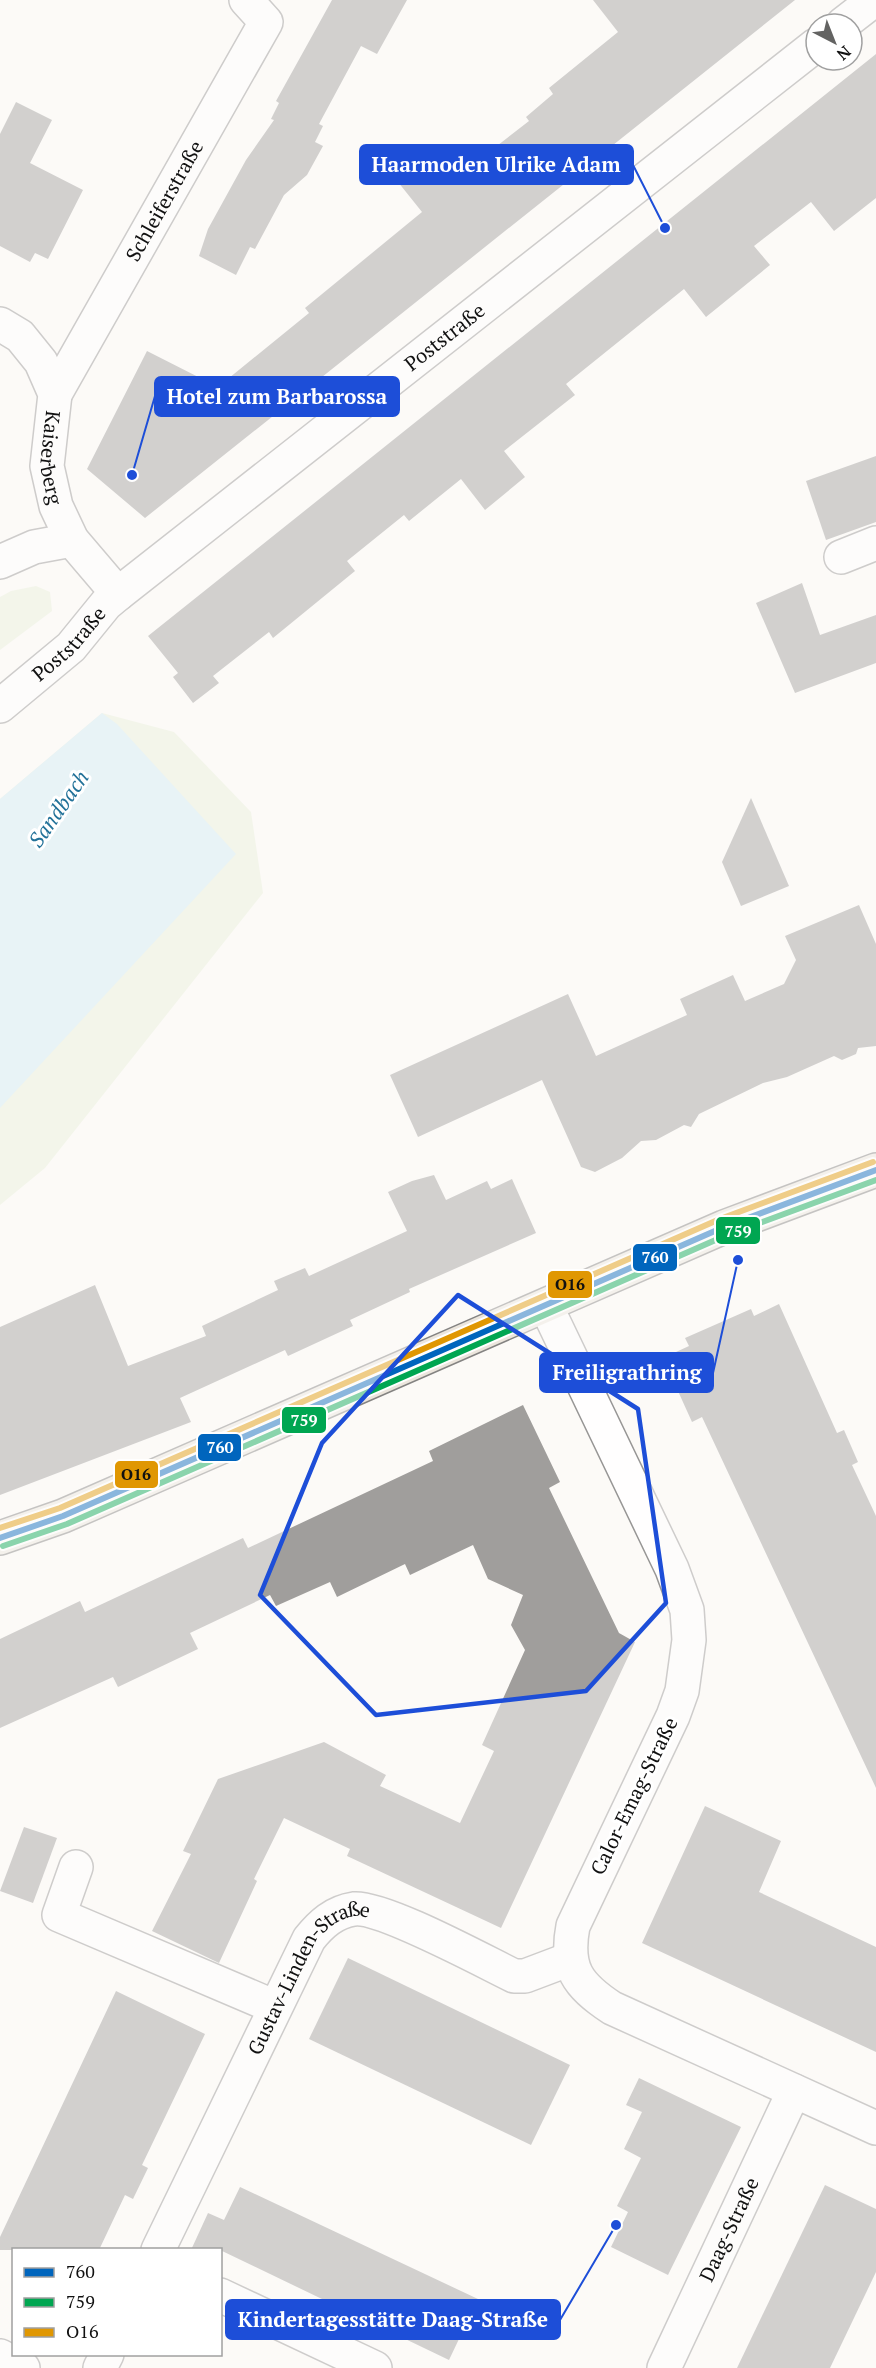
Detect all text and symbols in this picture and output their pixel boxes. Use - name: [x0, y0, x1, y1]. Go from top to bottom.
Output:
- north arrow: [804, 12, 864, 72]
- text: N: [832, 41, 856, 65]
- street label: Schleiferstraße: [119, 135, 209, 266]
- callout: Haarmoden Ulrike Adam: [360, 145, 633, 184]
- text: Haarmoden Ulrike Adam: [371, 150, 621, 178]
- street label: Poststraße: [399, 297, 490, 377]
- callout: Hotel zum Barbarossa: [155, 377, 399, 416]
- text: Hotel zum Barbarossa: [167, 382, 387, 410]
- street label: Kaiserberg: [34, 409, 69, 508]
- street label: Poststraße: [26, 601, 112, 687]
- water label: Sandbach: [22, 764, 95, 852]
- line badge: 759: [715, 1216, 761, 1245]
- text: 759: [724, 1220, 752, 1242]
- line badge: 760: [632, 1243, 678, 1272]
- text: 760: [641, 1246, 669, 1268]
- line badge: O16: [547, 1270, 593, 1299]
- text: O16: [555, 1273, 585, 1295]
- callout: Freiligrathring: [540, 1353, 713, 1392]
- text: Freiligrathring: [552, 1358, 703, 1386]
- line badge: 759: [281, 1406, 327, 1434]
- text: 759: [290, 1409, 318, 1431]
- line badge: 760: [197, 1433, 242, 1462]
- text: 760: [206, 1436, 234, 1458]
- line badge: O16: [114, 1460, 159, 1489]
- text: O16: [121, 1463, 151, 1485]
- street label: Calor-Emag-Straße: [584, 1712, 683, 1879]
- street label: Gustav-Linden-Straße: [241, 1894, 373, 2059]
- street label: Daag-Straße: [692, 2173, 765, 2286]
- legend: [12, 2248, 222, 2356]
- text: 760: [66, 2259, 95, 2283]
- text: 759: [66, 2289, 95, 2313]
- callout: Kindertagesstätte Daag-Straße: [226, 2300, 560, 2339]
- text: Kindertagesstätte Daag-Straße: [238, 2305, 548, 2333]
- text: O16: [66, 2319, 99, 2343]

